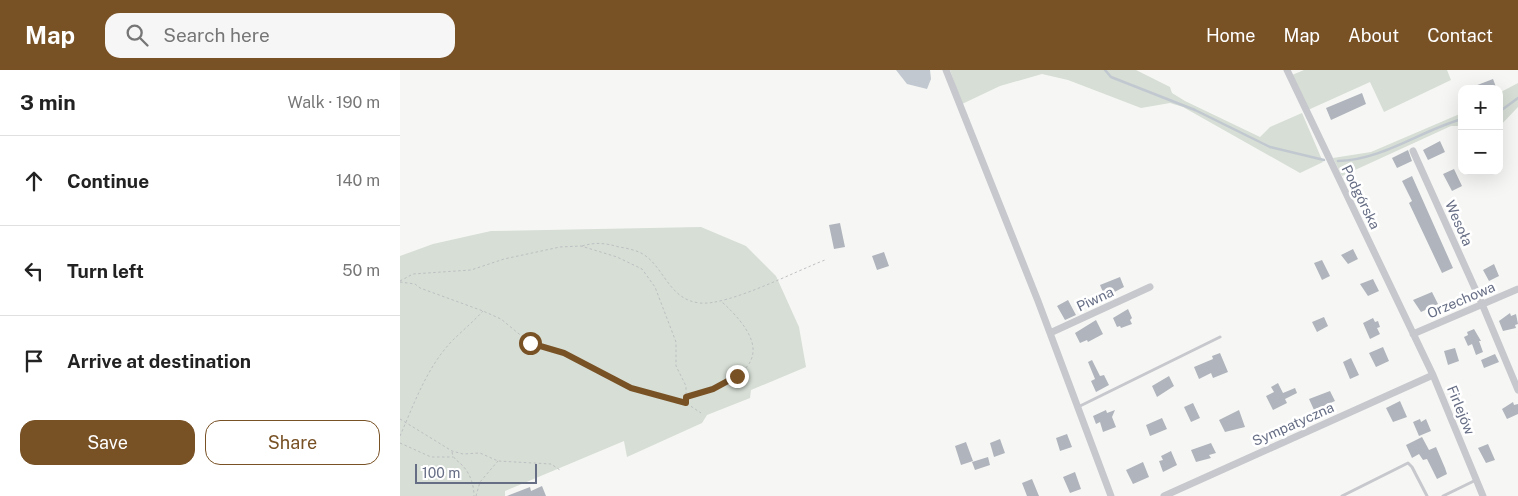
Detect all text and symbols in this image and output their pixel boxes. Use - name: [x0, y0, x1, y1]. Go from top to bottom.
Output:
- search box: [105, 13, 455, 58]
- text: Map: [25, 21, 75, 49]
- icon: search: [123, 21, 151, 49]
- text: Search here: [163, 24, 270, 46]
- text: Home: [1206, 25, 1256, 46]
- text: Map: [1284, 25, 1320, 46]
- text: About: [1348, 25, 1399, 46]
- text: Contact: [1427, 25, 1493, 46]
- map controls: [1458, 85, 1503, 175]
- button: +: [1458, 85, 1503, 130]
- text: 3 min: [20, 90, 76, 115]
- text: Walk · 190 m: [288, 93, 380, 112]
- button: −: [1458, 130, 1503, 175]
- street label: Podgórska: [1339, 162, 1383, 232]
- icon: ahead: [20, 167, 48, 195]
- text: Continue: [67, 170, 149, 192]
- text: 140 m: [336, 171, 380, 190]
- street label: Wesoła: [1442, 198, 1476, 248]
- icon: left: [20, 257, 48, 285]
- text: Turn left: [67, 260, 144, 282]
- text: 50 m: [342, 261, 380, 280]
- street label: Orzechowa: [1425, 279, 1497, 321]
- street label: Piwna: [1074, 283, 1116, 315]
- route start: [519, 332, 542, 355]
- icon: arrive: [20, 347, 48, 375]
- text: Arrive at destination: [67, 350, 251, 372]
- route end: [726, 365, 749, 388]
- street label: Firlejów: [1444, 383, 1478, 437]
- street label: Sympatyczna: [1250, 399, 1336, 449]
- button: Save: [20, 420, 195, 465]
- button: Share: [205, 420, 380, 465]
- scale bar: [415, 461, 538, 484]
- text: 100 m: [422, 465, 460, 481]

